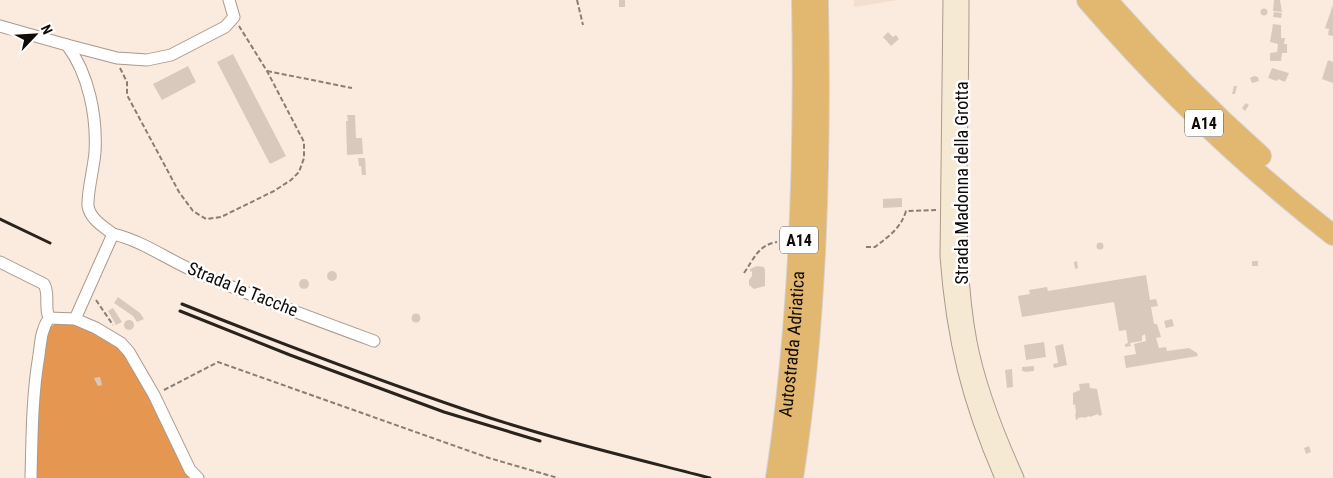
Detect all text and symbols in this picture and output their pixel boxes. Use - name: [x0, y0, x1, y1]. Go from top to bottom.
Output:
- north arrow: [10, 10, 60, 60]
- text: N: [38, 22, 56, 37]
- street label: Strada Madonna della Grotta: [951, 81, 972, 285]
- road number: A14: [1185, 110, 1223, 136]
- road number: A14: [780, 226, 818, 254]
- street label: Strada le Tacche: [185, 257, 301, 321]
- street label: Autostrada Adriatica: [774, 270, 808, 418]

